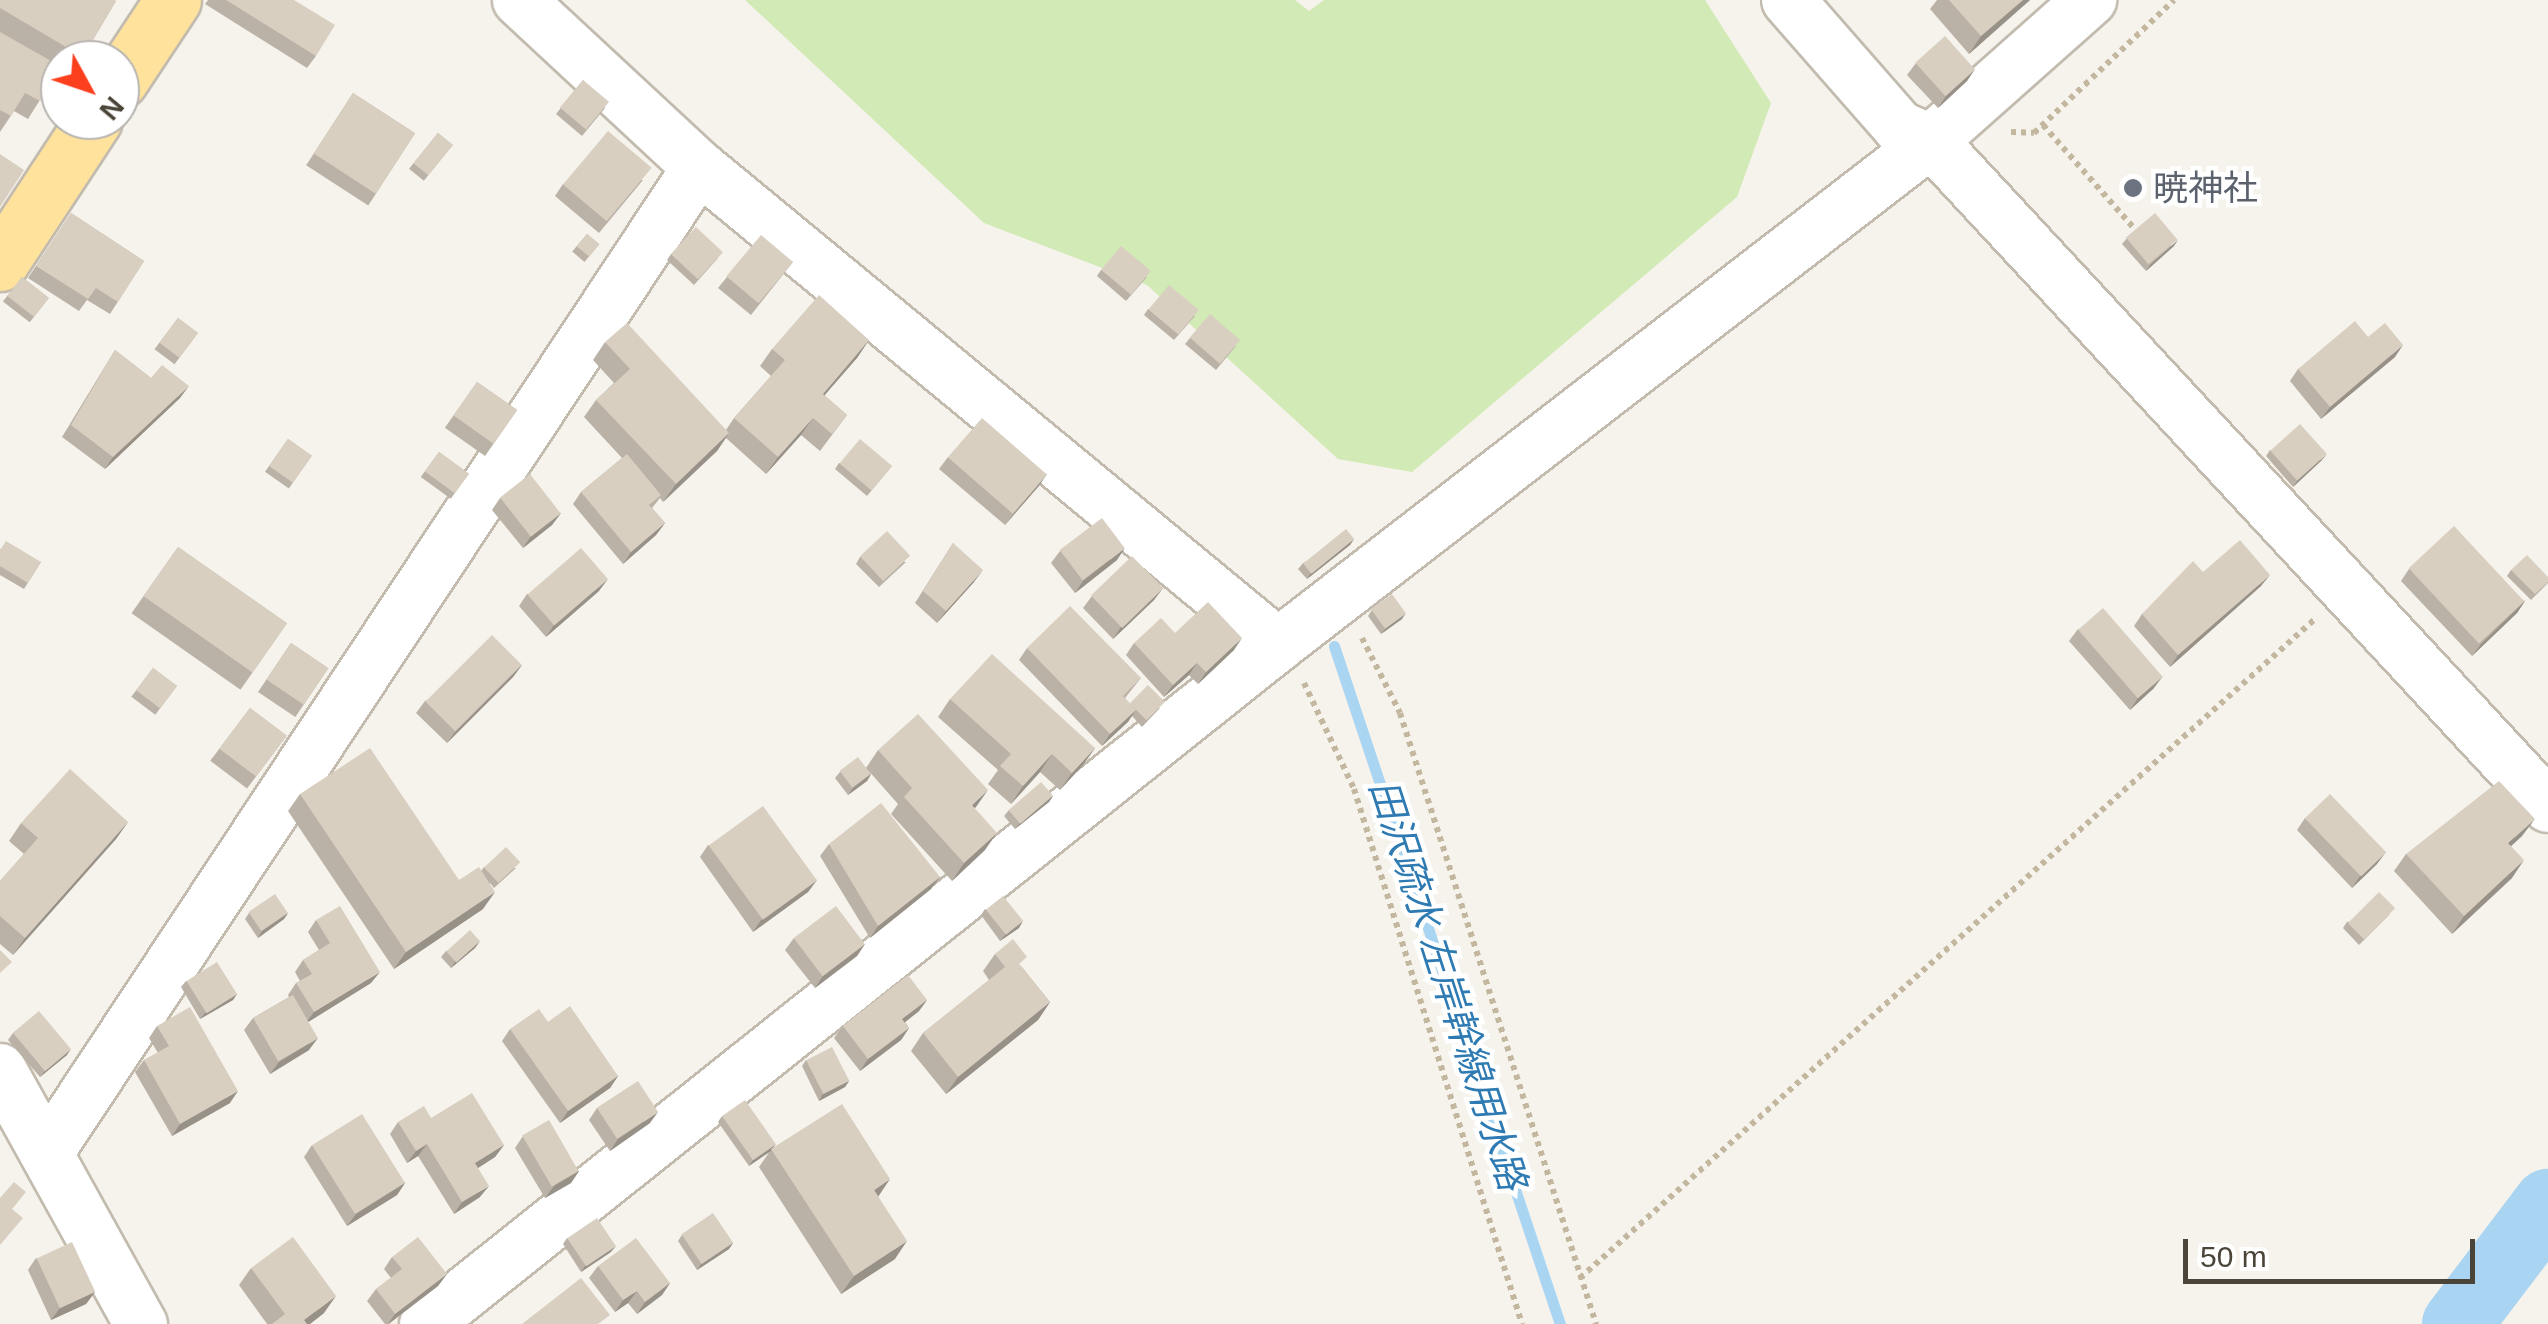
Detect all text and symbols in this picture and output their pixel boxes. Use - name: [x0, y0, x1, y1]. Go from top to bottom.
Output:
- north arrow: [40, 40, 140, 140]
- text: N: [93, 91, 130, 126]
- place label: 暁神社: [2153, 167, 2258, 209]
- marker: 暁神社: [2122, 177, 2144, 199]
- water label: 田沢疏水 左岸幹線用水路: [1359, 774, 1535, 1196]
- scale bar: [2188, 1219, 2480, 1281]
- text: 50 m: [2200, 1240, 2267, 1273]

